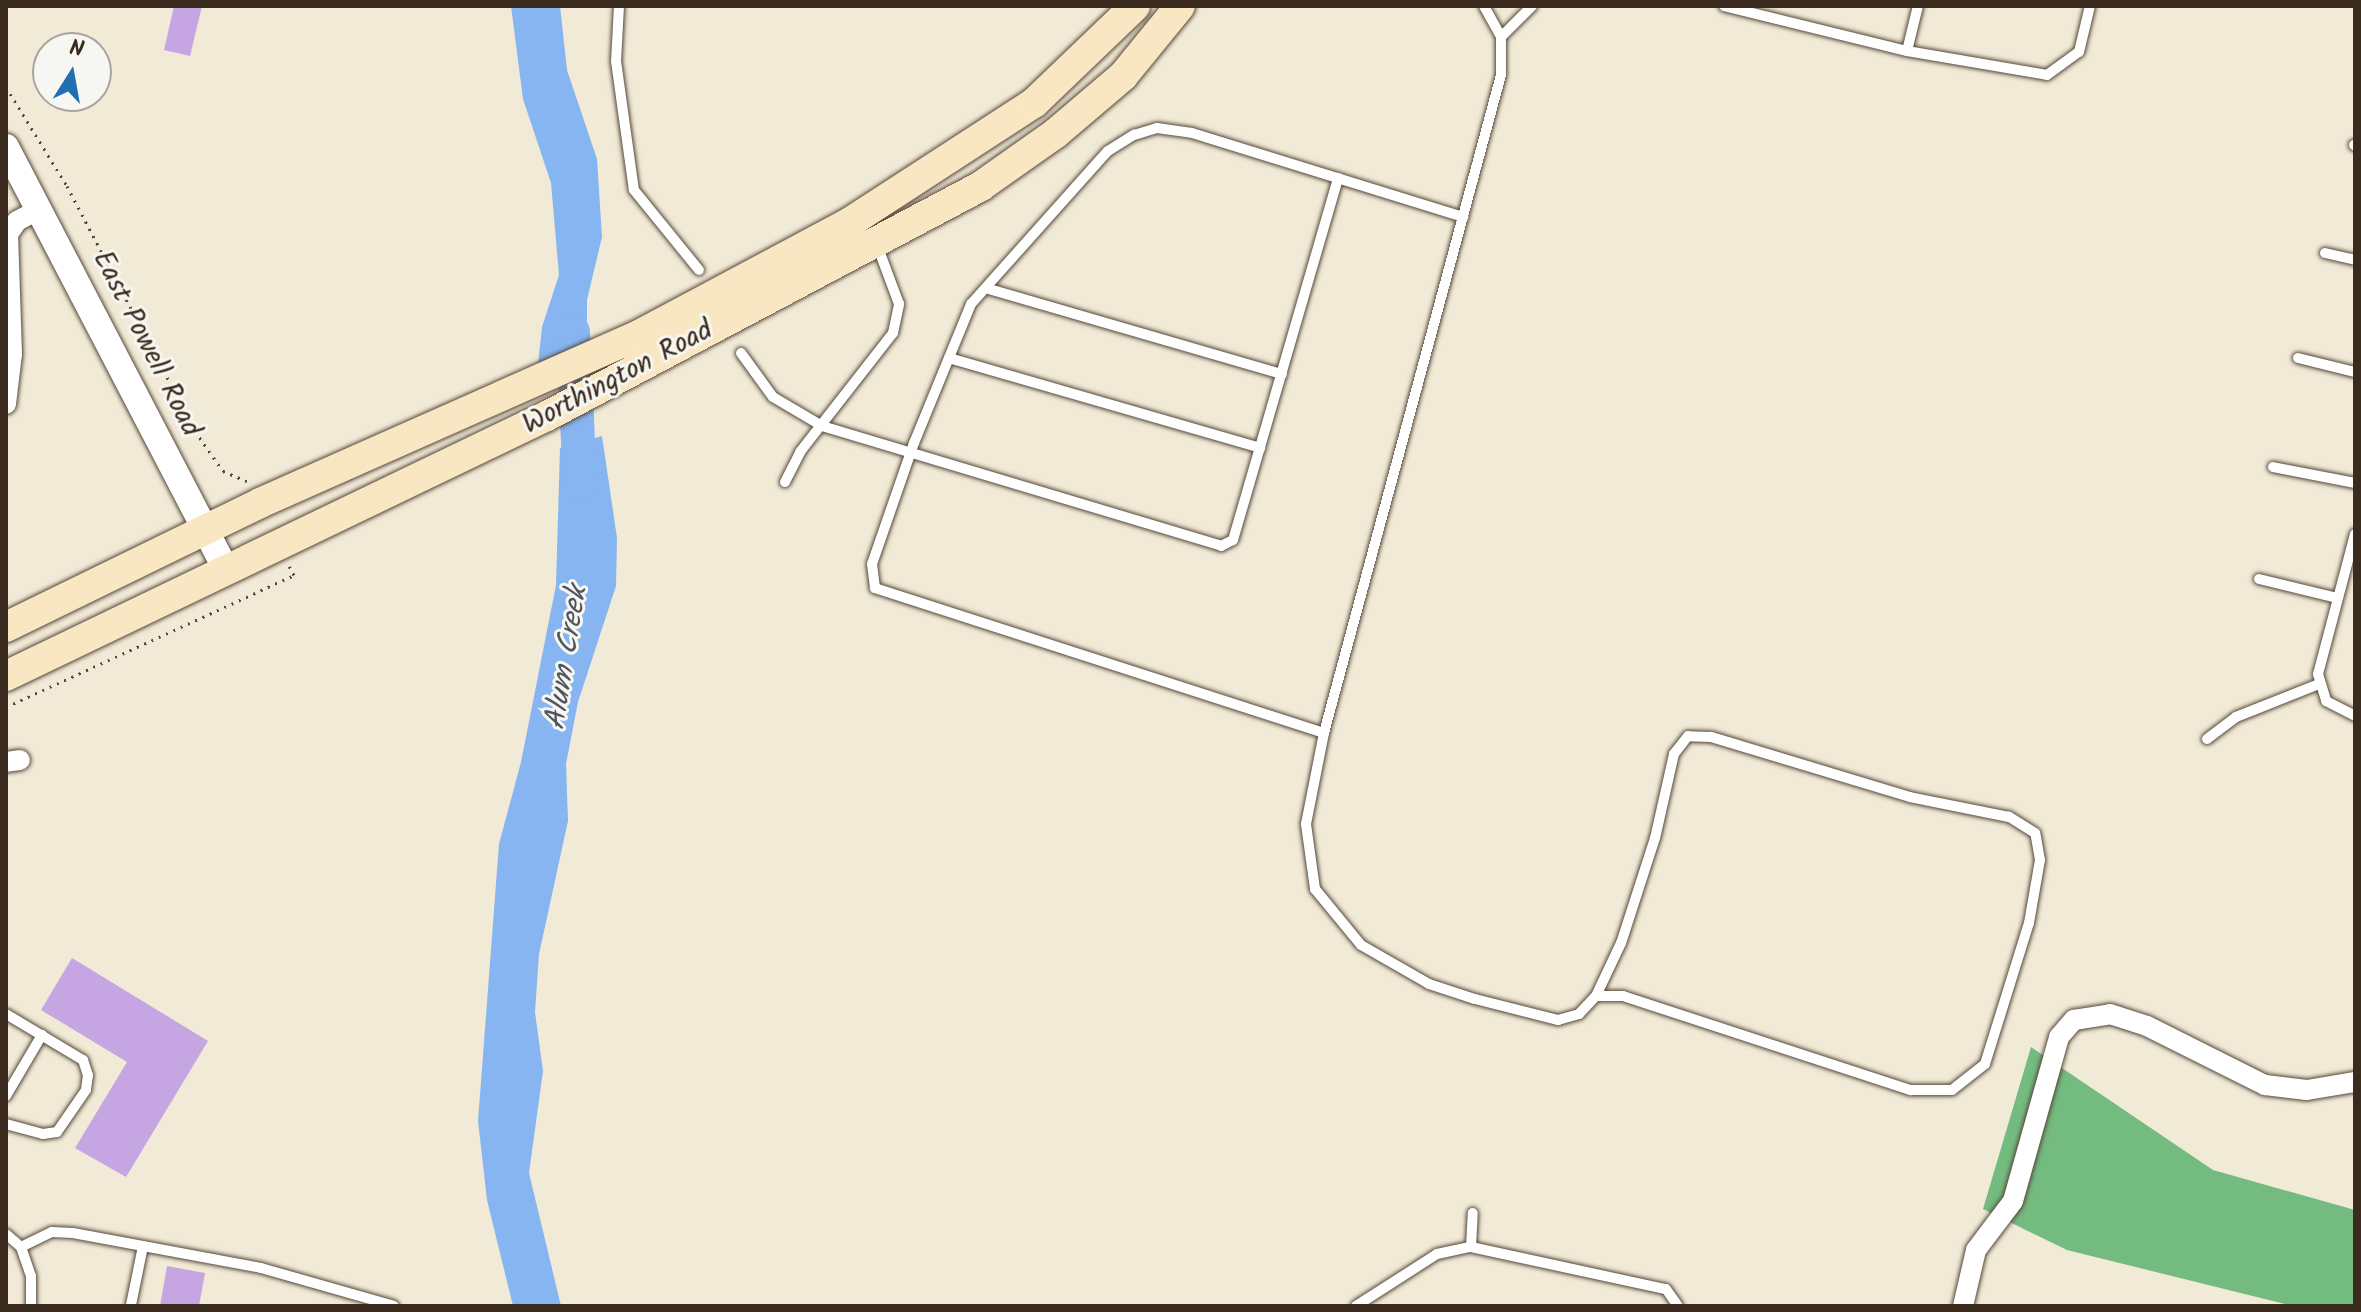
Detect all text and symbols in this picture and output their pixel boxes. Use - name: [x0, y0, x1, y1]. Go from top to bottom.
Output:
- text: N: [66, 31, 86, 68]
- north arrow: [32, 32, 112, 112]
- street label: East Powell Road: [85, 246, 207, 442]
- street label: Worthington Road: [517, 314, 719, 442]
- water label: Alum Creek: [538, 584, 596, 732]

